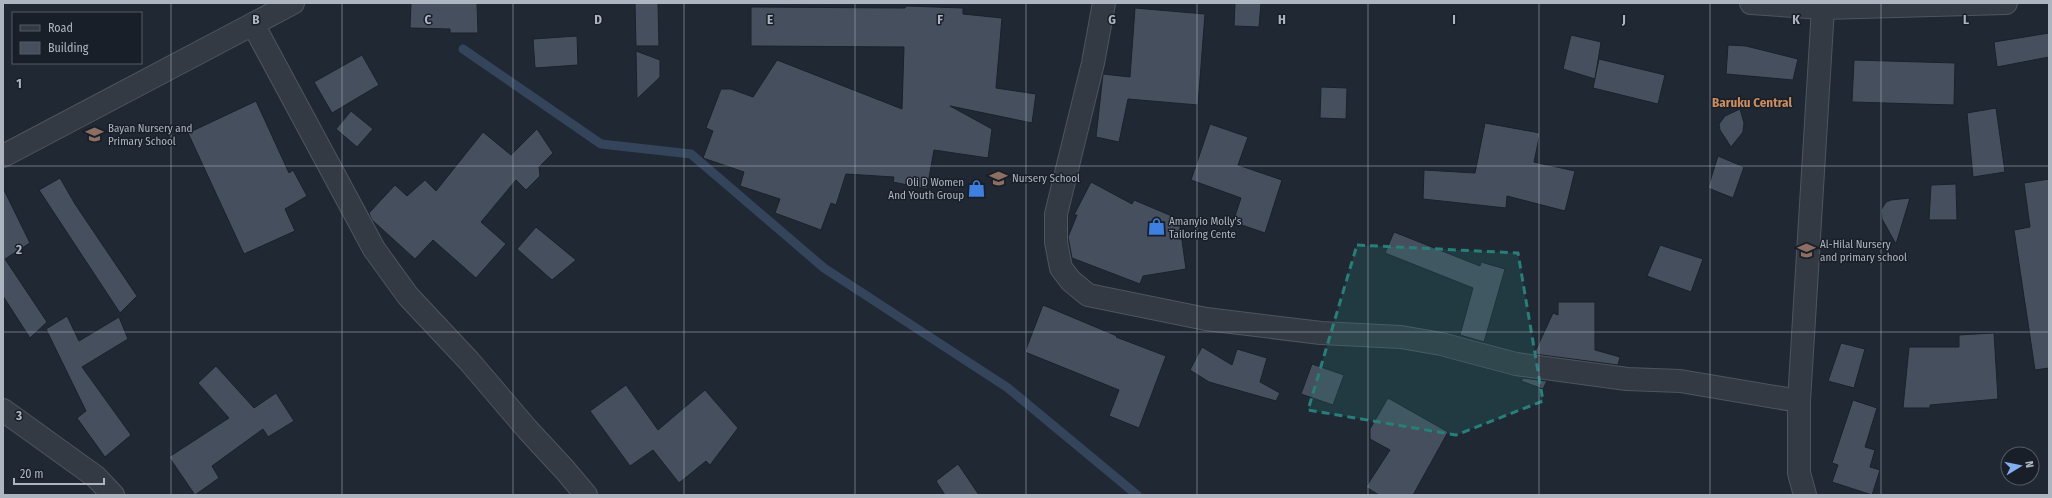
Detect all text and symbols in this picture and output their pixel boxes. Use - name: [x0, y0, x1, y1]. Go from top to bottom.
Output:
- legend: [12, 12, 142, 64]
- text: B: [252, 12, 260, 27]
- text: C: [425, 12, 432, 27]
- text: D: [594, 12, 602, 27]
- text: E: [767, 12, 773, 27]
- text: F: [937, 12, 943, 27]
- text: G: [1108, 12, 1116, 27]
- text: H: [1278, 12, 1286, 27]
- text: I: [1452, 12, 1456, 27]
- text: J: [1621, 12, 1626, 27]
- text: K: [1792, 12, 1800, 27]
- text: L: [1963, 12, 1969, 27]
- text: Road: [48, 21, 73, 35]
- text: Building: [48, 41, 89, 55]
- text: 1: [16, 76, 22, 91]
- district label: Baruku Central: [1712, 95, 1792, 110]
- place label: Bayan Nursery and Primary School: [108, 122, 192, 148]
- school or university icon: Bayan Nursery and Primary School: [85, 124, 105, 144]
- school or university icon: Nursery School: [989, 168, 1009, 188]
- place label: Nursery School: [1012, 172, 1080, 185]
- place label: Oli D Women And Youth Group: [888, 176, 964, 202]
- shop icon: Oli D Women And Youth Group: [967, 178, 987, 198]
- place label: Amanyio Molly's Tailoring Cente: [1169, 215, 1242, 241]
- shop icon: Amanyio Molly's Tailoring Cente: [1146, 217, 1166, 237]
- place label: Al-Hilal Nursery and primary school: [1820, 238, 1907, 264]
- school or university icon: Al-Hilal Nursery and primary school: [1797, 240, 1817, 260]
- text: 2: [15, 242, 22, 257]
- text: 3: [15, 408, 22, 423]
- north arrow: [2000, 446, 2040, 486]
- scale bar: [14, 460, 104, 486]
- text: N: [2022, 460, 2036, 469]
- text: 20 m: [20, 467, 44, 481]

